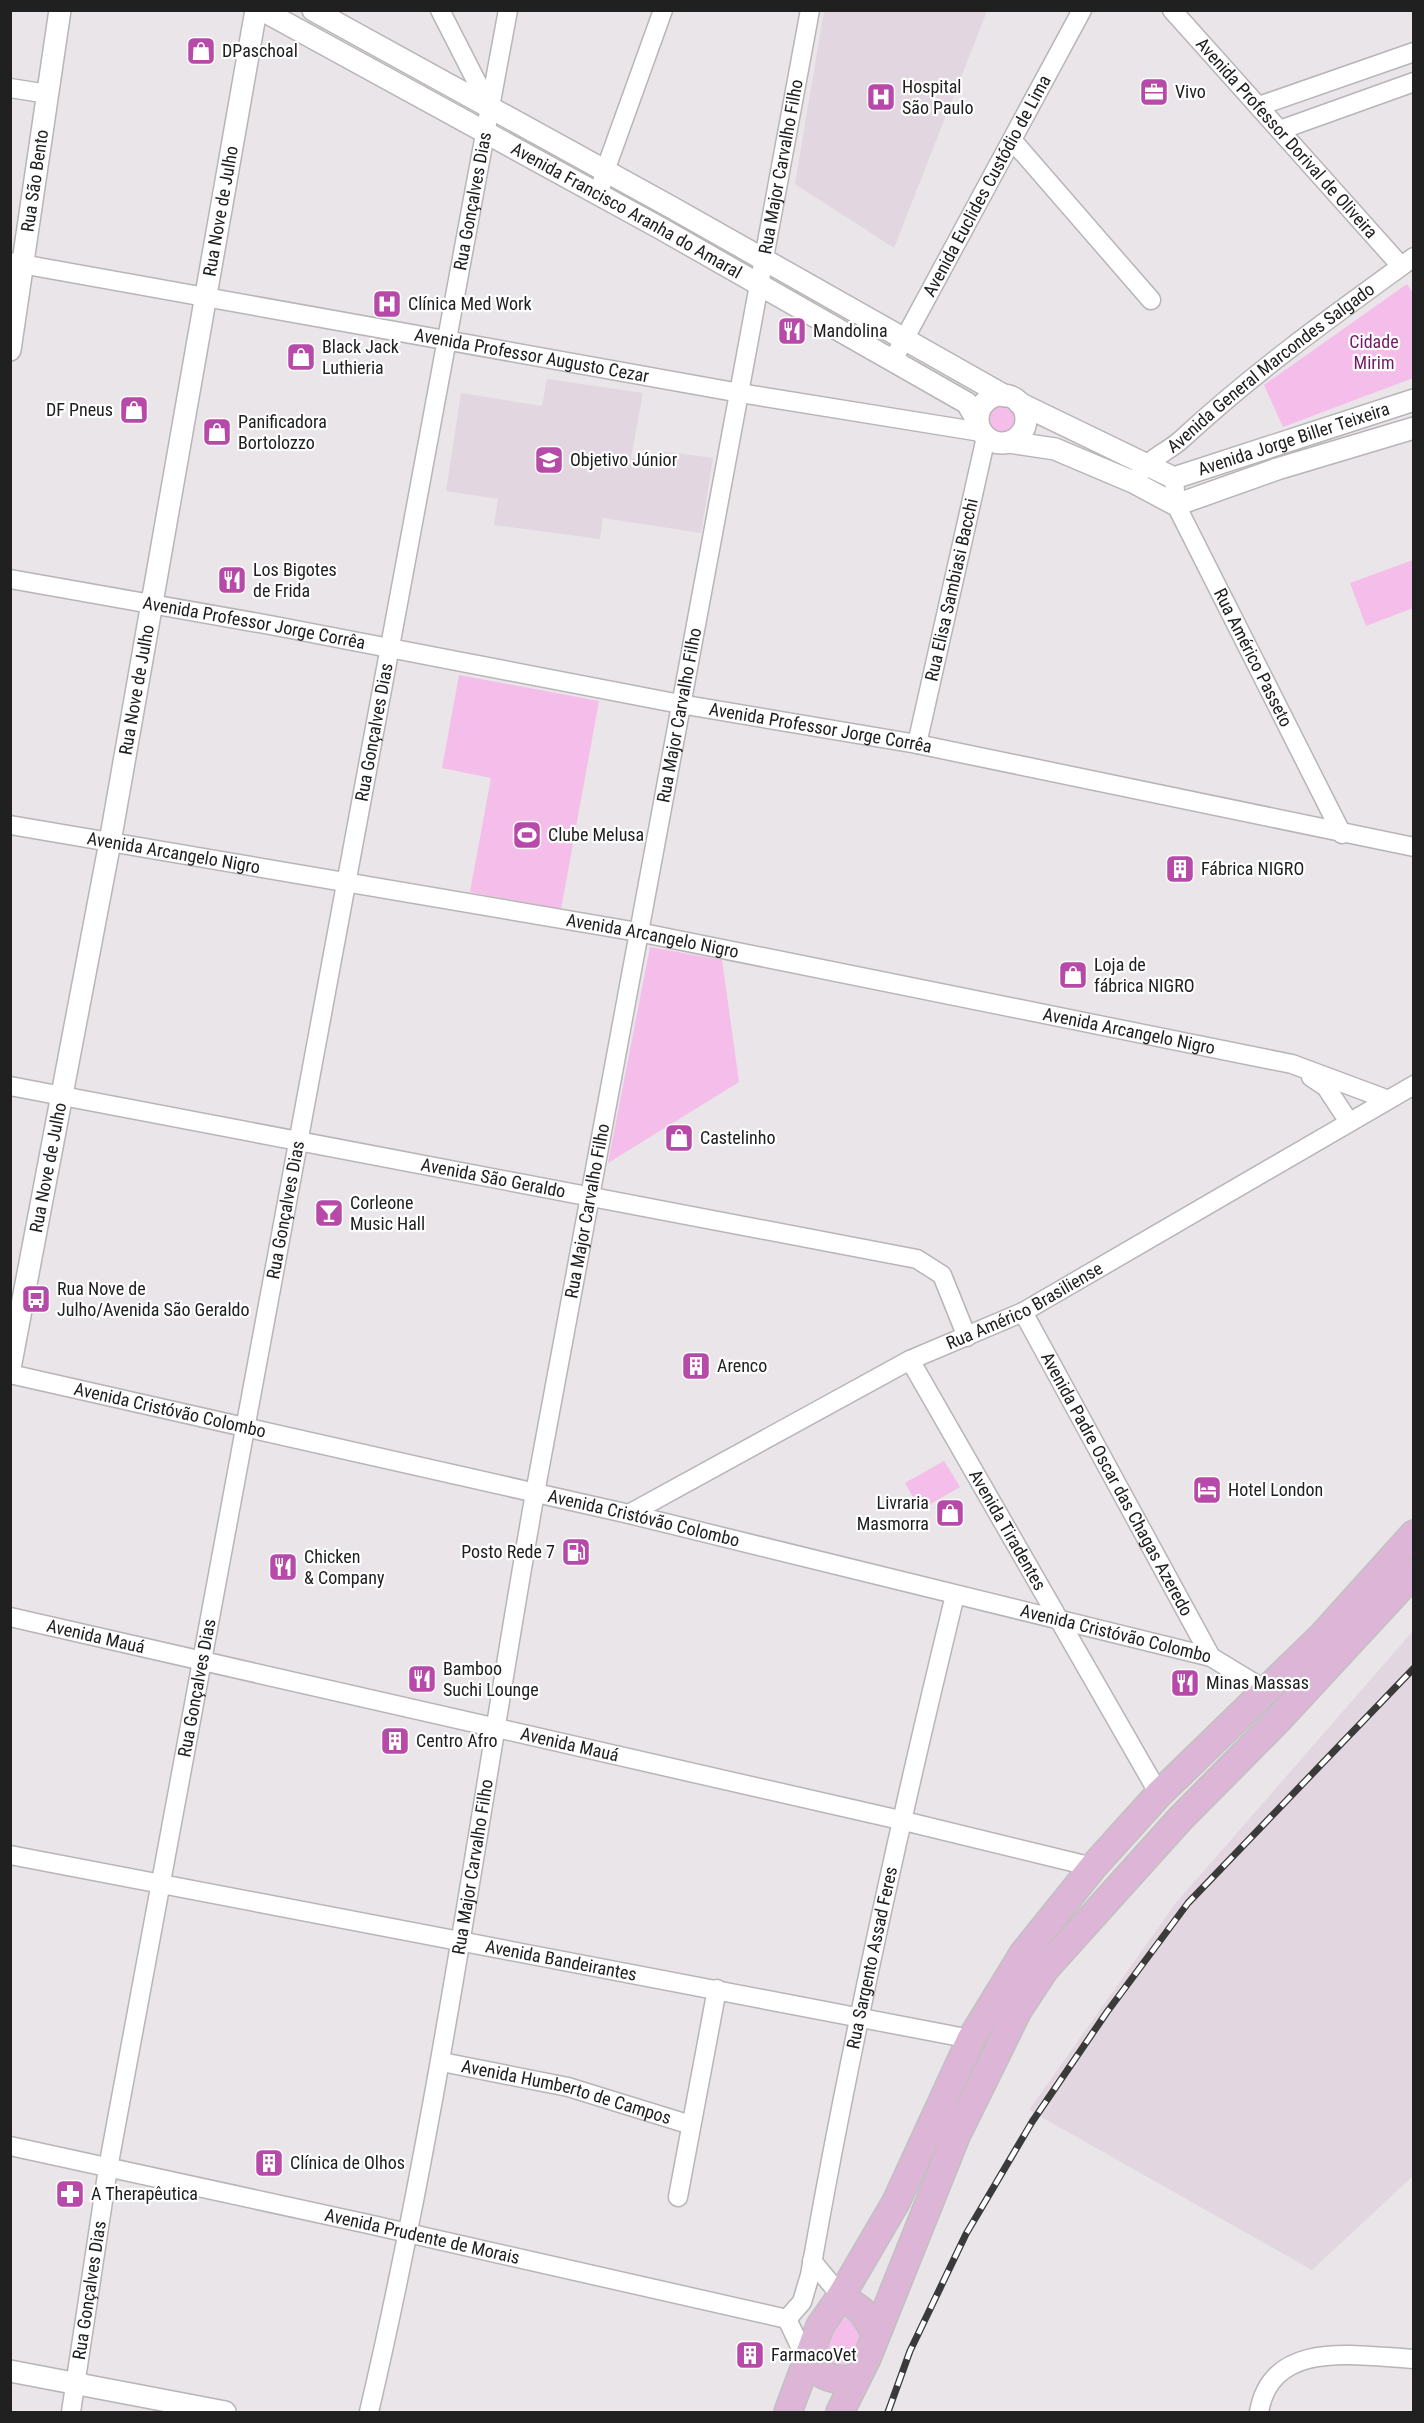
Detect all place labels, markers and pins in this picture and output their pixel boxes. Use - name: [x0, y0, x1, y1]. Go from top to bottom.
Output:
- shop icon: DPaschoal: [185, 35, 217, 67]
- place label: DPaschoal: [222, 40, 298, 61]
- place label: Hospital São Paulo: [902, 76, 974, 118]
- office icon: Vivo: [1138, 76, 1170, 108]
- hospital icon: Hospital São Paulo: [865, 81, 897, 113]
- place label: Vivo: [1175, 81, 1206, 102]
- hospital icon: Clínica Med Work: [371, 288, 403, 320]
- place label: Clínica Med Work: [408, 293, 532, 314]
- restaurant icon: Mandolina: [776, 315, 808, 347]
- place label: Mandolina: [813, 320, 888, 341]
- place label: Black Jack Luthieria: [322, 336, 399, 378]
- shop icon: Black Jack Luthieria: [285, 341, 317, 373]
- shop icon: DF Pneus: [118, 394, 150, 426]
- place label: DF Pneus: [46, 399, 113, 420]
- place label: Panificadora Bortolozzo: [238, 411, 327, 453]
- shop icon: Panificadora Bortolozzo: [201, 416, 233, 448]
- school or university icon: Objetivo Júnior: [533, 444, 565, 476]
- place label: Objetivo Júnior: [570, 449, 678, 470]
- place label: Los Bigotes de Frida: [253, 559, 337, 601]
- restaurant icon: Los Bigotes de Frida: [216, 564, 248, 596]
- sports icon: Clube Melusa: [511, 819, 543, 851]
- place label: Clube Melusa: [548, 824, 644, 845]
- building icon: Fábrica NIGRO: [1164, 853, 1196, 885]
- place label: Fábrica NIGRO: [1201, 858, 1304, 879]
- place label: Loja de fábrica NIGRO: [1094, 954, 1195, 996]
- shop icon: Loja de fábrica NIGRO: [1057, 959, 1089, 991]
- shop icon: Castelinho: [663, 1122, 695, 1154]
- place label: Castelinho: [700, 1127, 776, 1148]
- place label: Corleone Music Hall: [350, 1192, 425, 1234]
- bar icon: Corleone Music Hall: [313, 1197, 345, 1229]
- place label: Rua Nove de Julho/Avenida São Geraldo: [57, 1278, 249, 1320]
- bus stop icon: Rua Nove de Julho/Avenida São Geraldo: [20, 1283, 52, 1315]
- building icon: Arenco: [680, 1350, 712, 1382]
- place label: Arenco: [717, 1355, 767, 1376]
- hotel icon: Hotel London: [1191, 1474, 1223, 1506]
- place label: Hotel London: [1228, 1479, 1323, 1500]
- place label: Livraria Masmorra: [857, 1492, 929, 1534]
- shop icon: Livraria Masmorra: [934, 1497, 966, 1529]
- fuel station icon: Posto Rede 7: [560, 1536, 592, 1568]
- place label: Posto Rede 7: [461, 1541, 555, 1562]
- place label: Chicken & Company: [304, 1546, 385, 1588]
- restaurant icon: Chicken & Company: [267, 1551, 299, 1583]
- place label: Bamboo Suchi Lounge: [443, 1658, 539, 1700]
- restaurant icon: Bamboo Suchi Lounge: [406, 1663, 438, 1695]
- restaurant icon: Minas Massas: [1169, 1667, 1201, 1699]
- place label: Minas Massas: [1206, 1672, 1309, 1693]
- building icon: Centro Afro: [379, 1725, 411, 1757]
- place label: Centro Afro: [416, 1730, 498, 1751]
- building icon: Clínica de Olhos: [253, 2147, 285, 2179]
- place label: Clínica de Olhos: [290, 2152, 405, 2173]
- pharmacy icon: A Therapêutica: [54, 2178, 86, 2210]
- place label: A Therapêutica: [91, 2183, 198, 2204]
- building icon: FarmacoVet: [734, 2339, 766, 2371]
- place label: FarmacoVet: [771, 2344, 856, 2365]

